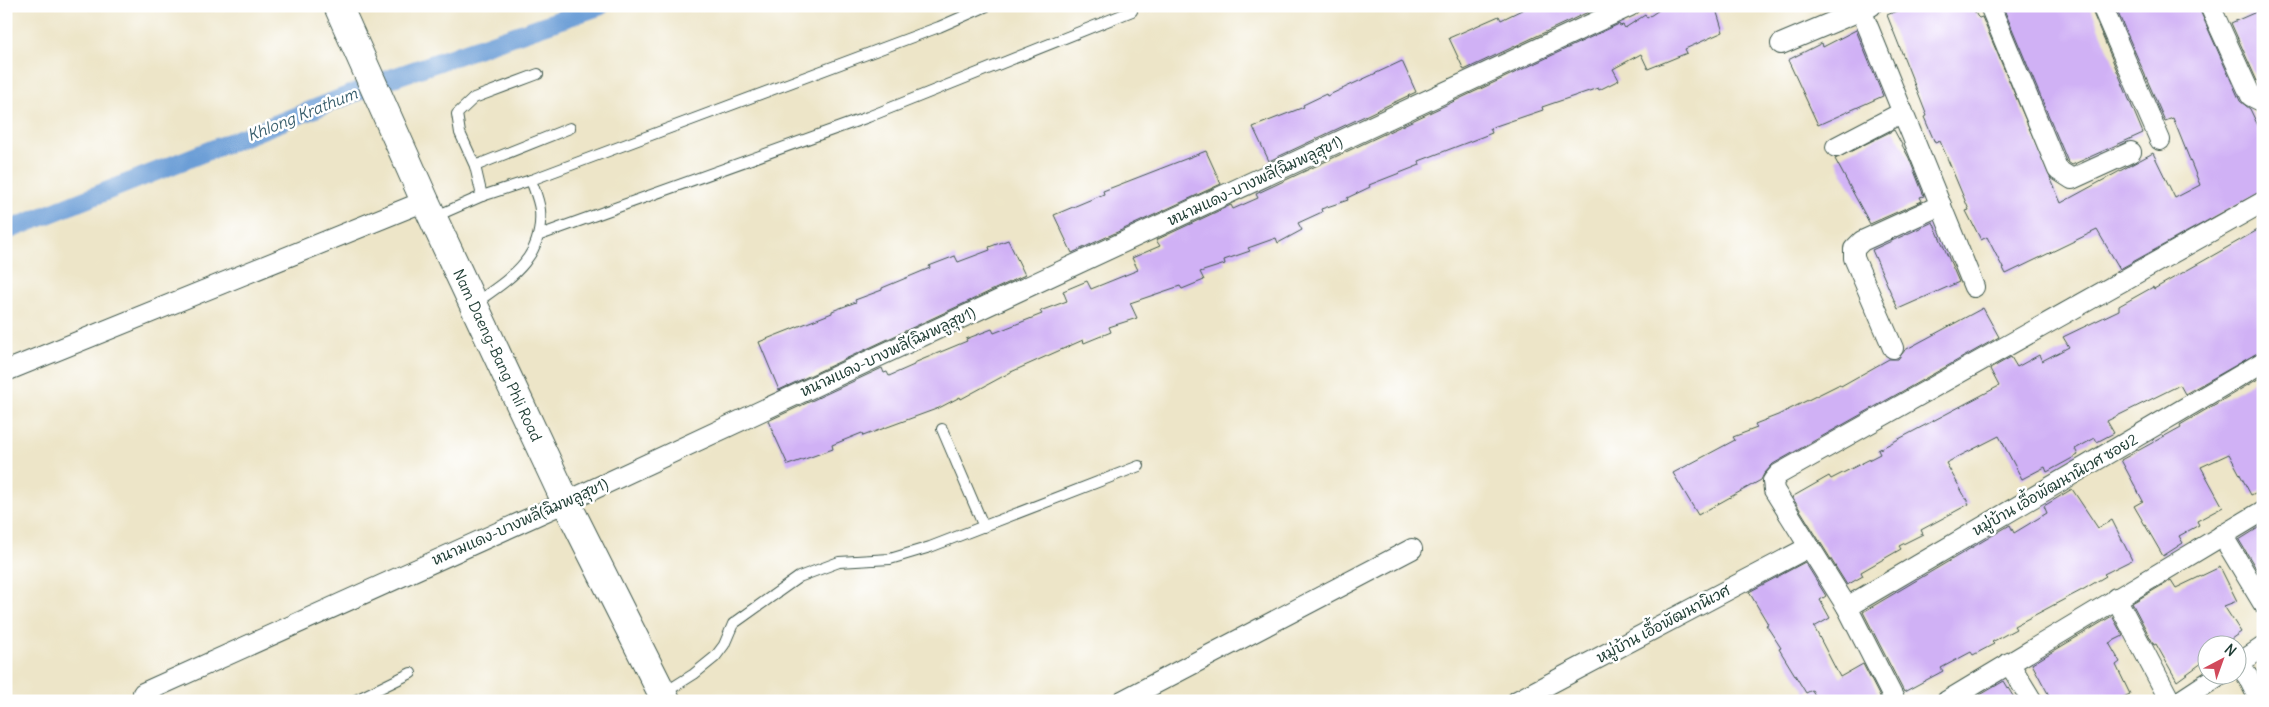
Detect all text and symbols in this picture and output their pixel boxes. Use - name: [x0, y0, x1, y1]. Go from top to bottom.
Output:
- water label: Khlong Krathum: [244, 82, 361, 145]
- street label: หนามแดง-บางพลี(ฉิมพลูสุข1): [1164, 132, 1346, 231]
- street label: Nam Daeng-Bang Phli Road: [449, 266, 546, 445]
- street label: หนามแดง-บางพลี(ฉิมพลูสุข1): [797, 303, 979, 402]
- street label: หมู่บ้าน เอื้อพัฒนานิเวศ ซอย2: [1967, 426, 2142, 541]
- street label: หนามแดง-บางพลี(ฉิมพลูสุข1): [429, 474, 612, 571]
- street label: หมู่บ้าน เอื้อพัฒนานิเวศ: [1591, 576, 1735, 668]
- north arrow: [2196, 634, 2246, 684]
- text: N: [2221, 640, 2240, 660]

